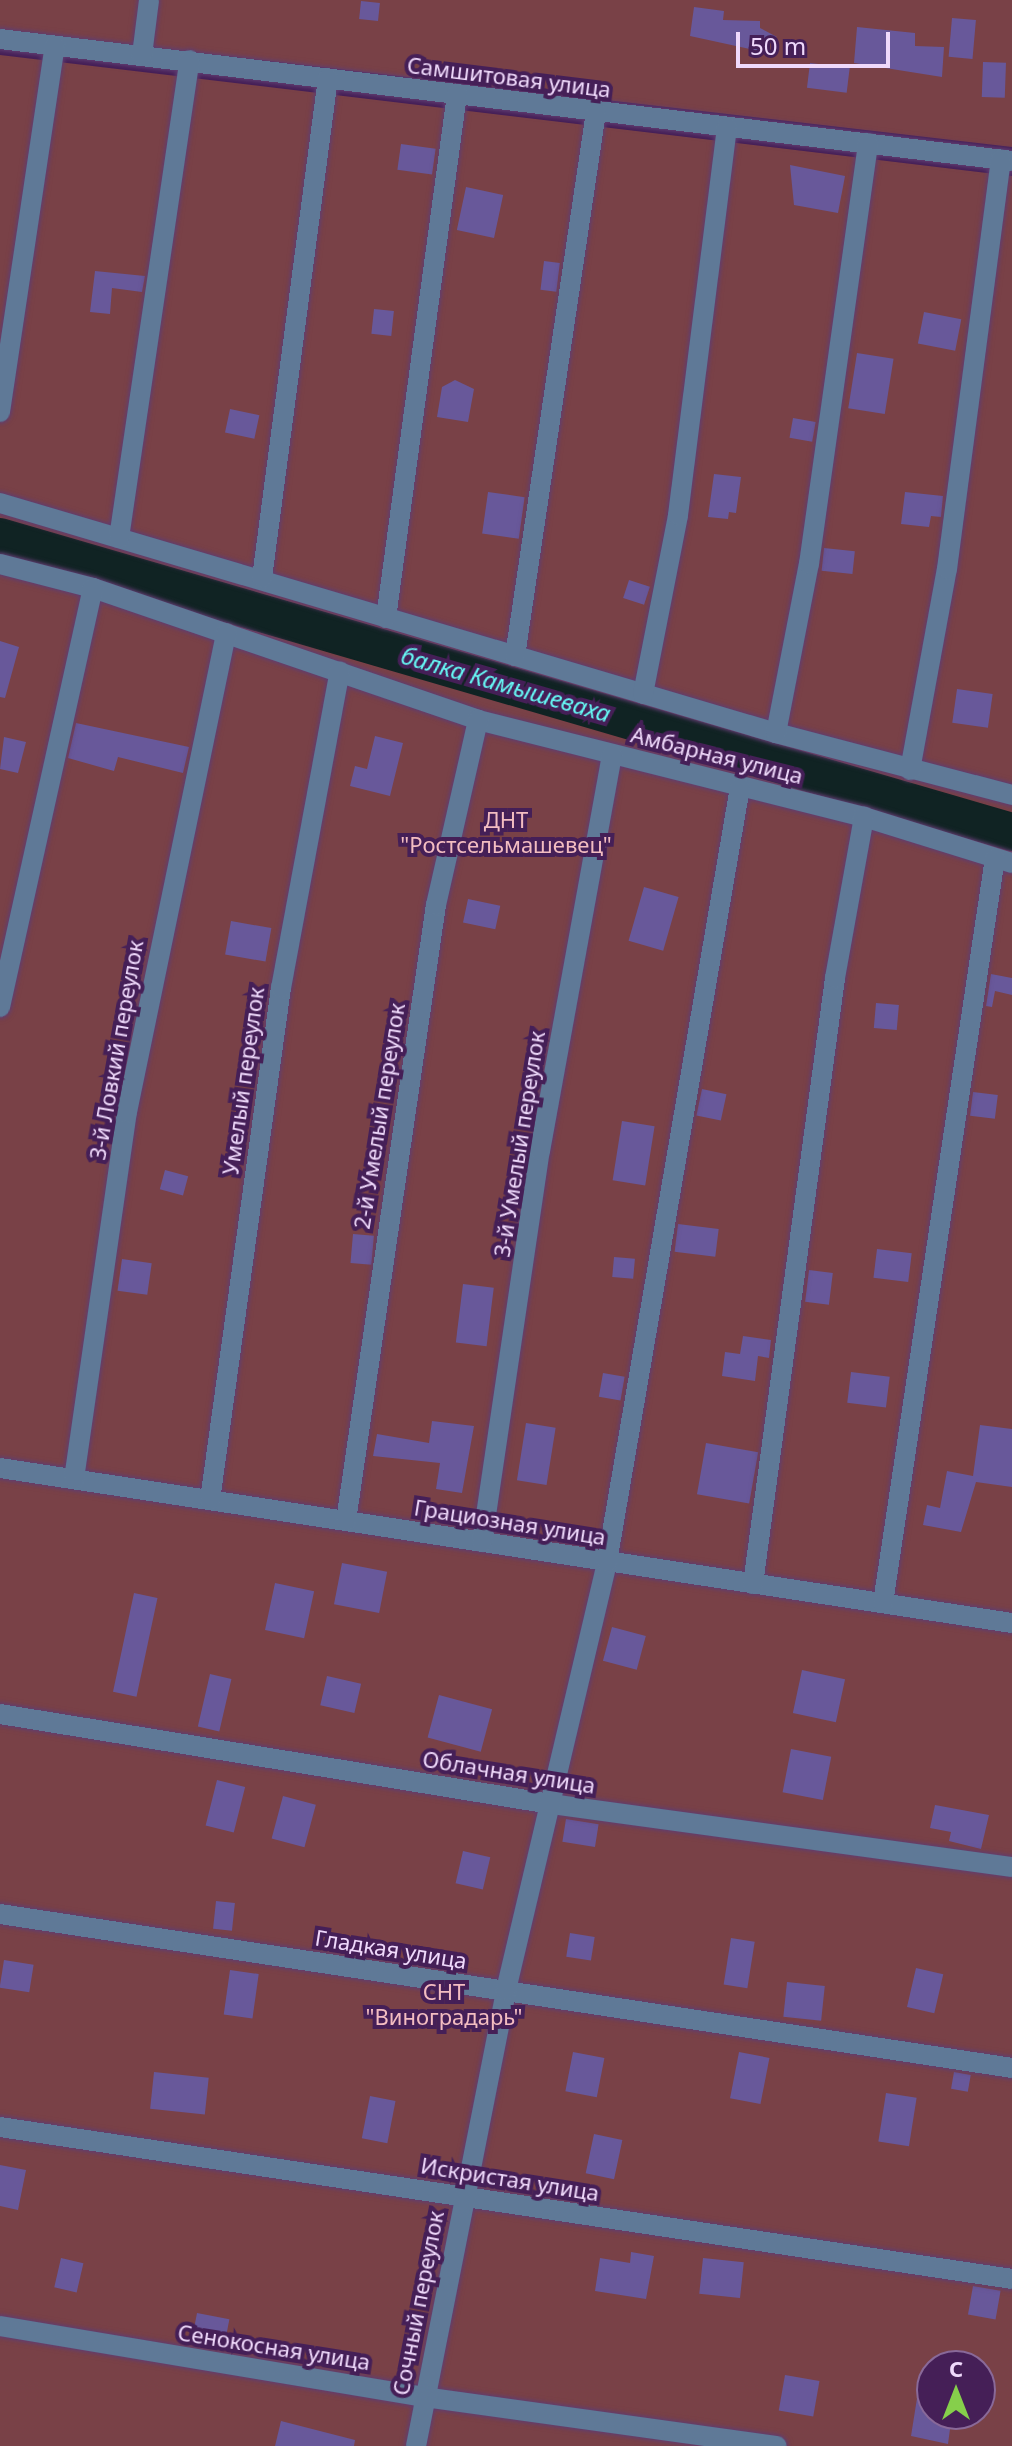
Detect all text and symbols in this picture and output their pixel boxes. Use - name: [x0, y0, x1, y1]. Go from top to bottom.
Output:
- scale bar: [740, 16, 894, 66]
- text: 50 m: [750, 29, 806, 62]
- street label: Самшитовая улица: [406, 51, 612, 103]
- water label: балка Камышеваха: [398, 640, 614, 728]
- street label: Амбарная улица: [628, 721, 806, 789]
- park label: ДНТ "Ростсельмашевец": [400, 806, 612, 858]
- street label: 3-й Ловкий переулок: [84, 938, 148, 1162]
- street label: Умелый переулок: [217, 985, 269, 1177]
- street label: 2-й Умелый переулок: [348, 1001, 410, 1231]
- street label: 3-й Умелый переулок: [488, 1029, 550, 1259]
- street label: Грациозная улица: [412, 1494, 608, 1550]
- street label: Облачная улица: [421, 1745, 597, 1799]
- street label: Гладкая улица: [313, 1924, 469, 1974]
- park label: СНТ "Виноградарь": [366, 1978, 522, 2030]
- street label: Искристая улица: [419, 2152, 601, 2206]
- street label: Сочный переулок: [387, 2208, 449, 2398]
- street label: Сенокосная улица: [176, 2319, 372, 2375]
- north arrow: [916, 2350, 996, 2430]
- text: С: [949, 2353, 963, 2383]

